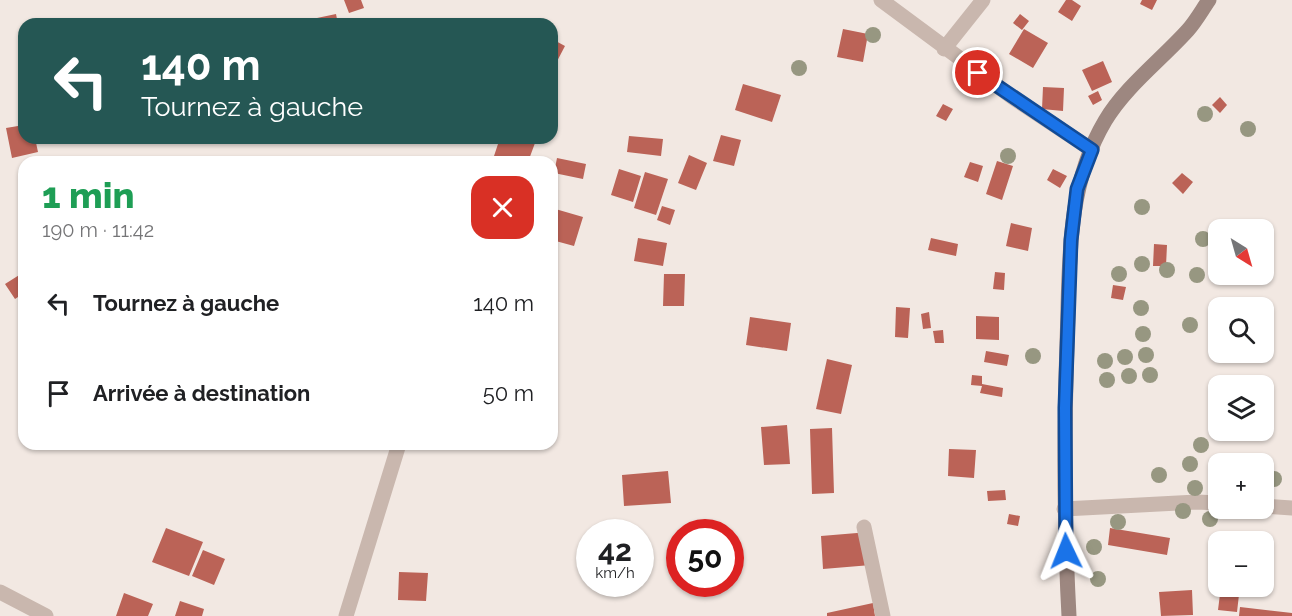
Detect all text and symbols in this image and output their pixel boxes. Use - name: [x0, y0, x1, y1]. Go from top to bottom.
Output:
- text: 140 m: [141, 41, 261, 90]
- icon: left: [42, 42, 120, 120]
- pin: [952, 47, 1003, 98]
- icon: arrive: [961, 56, 994, 89]
- text: Tournez à gauche: [141, 91, 363, 122]
- text: 1 min: [42, 174, 134, 216]
- button: close: [471, 176, 534, 239]
- text: 190 m · 11:42: [42, 218, 154, 242]
- north arrow: [1208, 219, 1274, 285]
- map controls: [1208, 219, 1274, 597]
- icon: left: [42, 287, 75, 320]
- text: Tournez à gauche: [93, 290, 279, 316]
- text: 140 m: [473, 290, 534, 316]
- button: search: [1208, 297, 1274, 363]
- button: layers: [1208, 375, 1274, 441]
- icon: arrive: [42, 377, 75, 410]
- text: Arrivée à destination: [93, 380, 310, 406]
- text: 50 m: [483, 380, 534, 406]
- button: +: [1208, 453, 1274, 519]
- speed limit sign: 50: [666, 519, 744, 597]
- position arrow: [1034, 519, 1098, 583]
- button: −: [1208, 531, 1274, 597]
- text: 42: [598, 533, 632, 568]
- text: km/h: [595, 564, 635, 582]

